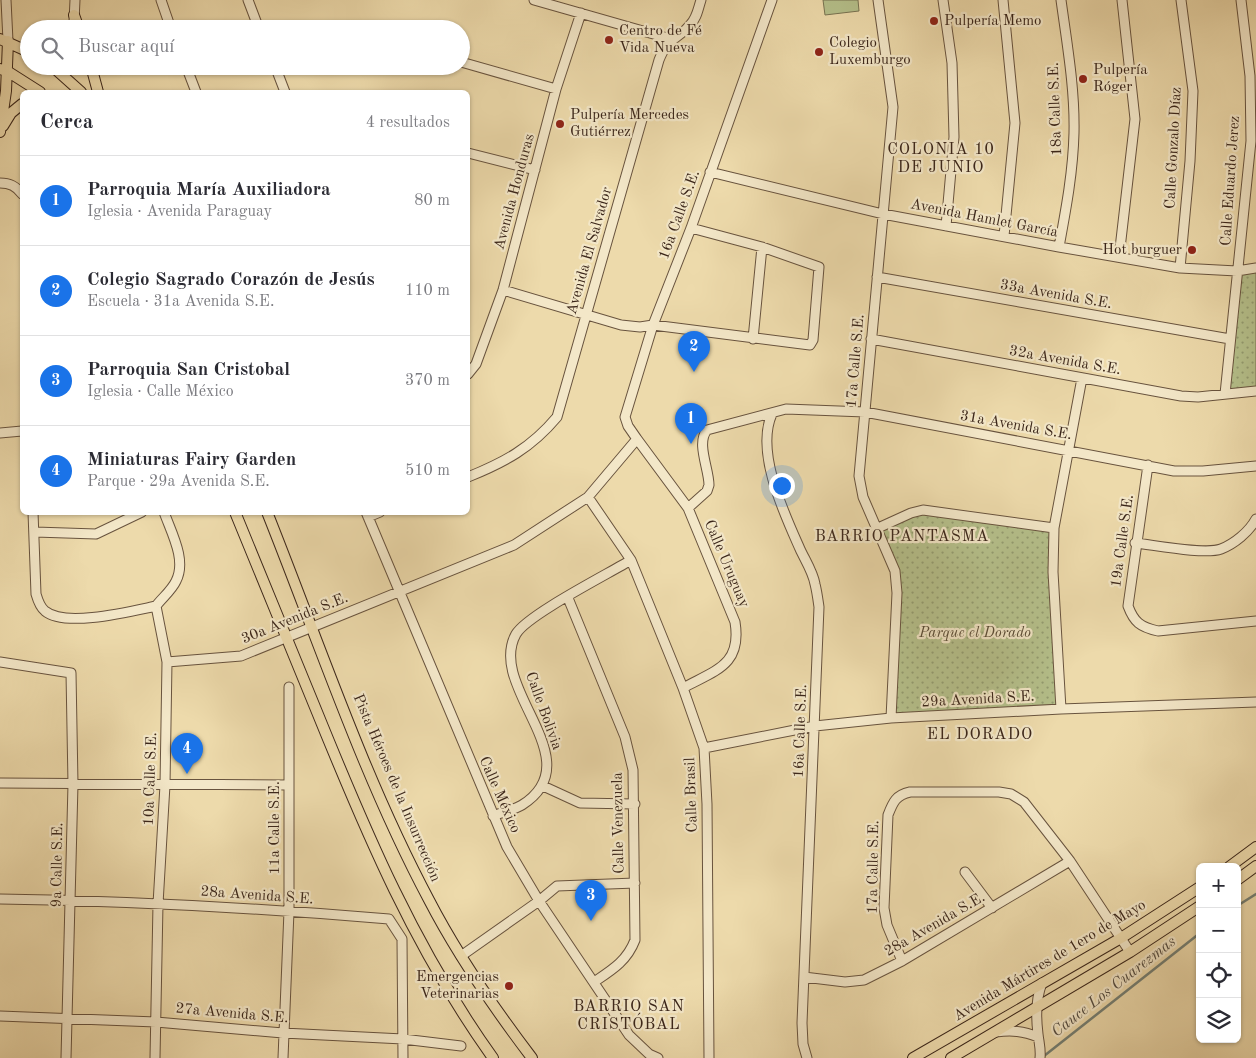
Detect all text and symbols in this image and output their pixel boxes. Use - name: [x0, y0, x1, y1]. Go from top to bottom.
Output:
- place label: Pulpería Memo: [944, 14, 1042, 29]
- marker: Pulpería Memo: [928, 15, 940, 27]
- search box: [20, 20, 470, 75]
- place label: Centro de Fé Vida Nueva: [619, 24, 702, 56]
- icon: search: [38, 34, 66, 62]
- marker: Centro de Fé Vida Nueva: [603, 34, 615, 46]
- place label: Colegio Luxemburgo: [829, 36, 911, 68]
- text: Buscar aquí: [78, 38, 174, 57]
- marker: Colegio Luxemburgo: [813, 46, 825, 58]
- street label: 18a Calle S.E.: [1047, 62, 1065, 156]
- place label: Pulpería Róger: [1093, 63, 1148, 95]
- marker: Pulpería Róger: [1077, 73, 1089, 85]
- street label: Calle Gonzalo Díaz: [1163, 86, 1185, 210]
- place label: Pulpería Mercedes Gutiérrez: [570, 108, 689, 140]
- text: Cerca: [40, 112, 93, 133]
- text: 4 resultados: [366, 115, 450, 131]
- street label: Calle Eduardo Jerez: [1219, 115, 1243, 247]
- marker: Pulpería Mercedes Gutiérrez: [554, 118, 566, 130]
- street label: Avenida Honduras: [492, 132, 538, 252]
- district label: COLONIA 10 DE JUNIO: [887, 142, 995, 176]
- street label: 16a Calle S.E.: [657, 168, 703, 262]
- text: Parroquia María Auxiliadora: [87, 181, 331, 200]
- street label: Avenida El Salvador: [565, 186, 615, 316]
- text: 1: [51, 193, 61, 209]
- text: 80 m: [414, 193, 450, 209]
- street label: Avenida Hamlet García: [909, 197, 1060, 241]
- text: Iglesia · Avenida Paraguay: [87, 204, 272, 220]
- place label: Hot burguer: [1102, 243, 1182, 258]
- marker: Hot burguer: [1186, 244, 1198, 256]
- text: Colegio Sagrado Corazón de Jesús: [87, 271, 375, 290]
- street label: 33a Avenida S.E.: [999, 278, 1113, 312]
- text: 2: [51, 283, 61, 299]
- text: 110 m: [405, 283, 450, 299]
- text: Escuela · 31a Avenida S.E.: [87, 294, 274, 310]
- street label: 17a Calle S.E.: [844, 314, 868, 408]
- pin: 2: [678, 331, 710, 372]
- street label: 32a Avenida S.E.: [1008, 344, 1122, 378]
- text: Parroquia San Cristobal: [87, 361, 290, 380]
- text: 3: [51, 373, 61, 389]
- text: 370 m: [405, 373, 450, 389]
- text: Iglesia · Calle México: [87, 384, 234, 400]
- pin: 1: [675, 403, 707, 444]
- street label: 31a Avenida S.E.: [959, 409, 1073, 443]
- text: Miniaturas Fairy Garden: [87, 451, 296, 470]
- text: 4: [51, 463, 61, 479]
- text: 510 m: [405, 463, 450, 479]
- your location: [769, 473, 795, 499]
- text: Parque · 29a Avenida S.E.: [87, 474, 270, 490]
- street label: 19a Calle S.E.: [1109, 494, 1137, 588]
- street label: Calle Uruguay: [701, 518, 751, 610]
- district label: BARRIO PANTASMA: [815, 529, 989, 545]
- street label: 30a Avenida S.E.: [240, 591, 350, 647]
- park label: Parque el Dorado: [918, 626, 1031, 641]
- street label: Calle Bolivia: [522, 670, 564, 753]
- street label: 16a Calle S.E.: [792, 684, 810, 778]
- street label: 29a Avenida S.E.: [921, 690, 1035, 710]
- street label: Pista Héroes de la Insurrección: [350, 692, 442, 884]
- district label: EL DORADO: [927, 727, 1033, 743]
- street label: 10a Calle S.E.: [142, 732, 160, 826]
- pin: 4: [171, 733, 203, 774]
- street label: Calle México: [475, 755, 523, 835]
- street label: Calle Brasil: [683, 757, 701, 833]
- street label: Calle Venezuela: [611, 771, 627, 874]
- street label: 11a Calle S.E.: [268, 781, 283, 875]
- street label: 17a Calle S.E.: [866, 820, 882, 914]
- street label: 9a Calle S.E.: [50, 822, 66, 908]
- map controls: [1196, 863, 1241, 1043]
- button: +: [1196, 863, 1241, 908]
- pin: 3: [575, 880, 607, 921]
- street label: 28a Avenida S.E.: [200, 885, 314, 907]
- street label: 28a Avenida S.E.: [882, 890, 988, 960]
- street label: Avenida Mártires de 1ero de Mayo: [951, 898, 1149, 1024]
- button: −: [1196, 908, 1241, 953]
- water label: Cauce Los Cuarezmas: [1049, 933, 1179, 1040]
- button: locate: [1196, 953, 1241, 998]
- place label: Emergencias Veterinarias: [416, 970, 499, 1002]
- marker: Emergencias Veterinarias: [503, 980, 515, 992]
- button: layers: [1196, 998, 1241, 1043]
- district label: BARRIO SAN CRISTÓBAL: [573, 999, 685, 1033]
- street label: 27a Avenida S.E.: [175, 1002, 289, 1026]

